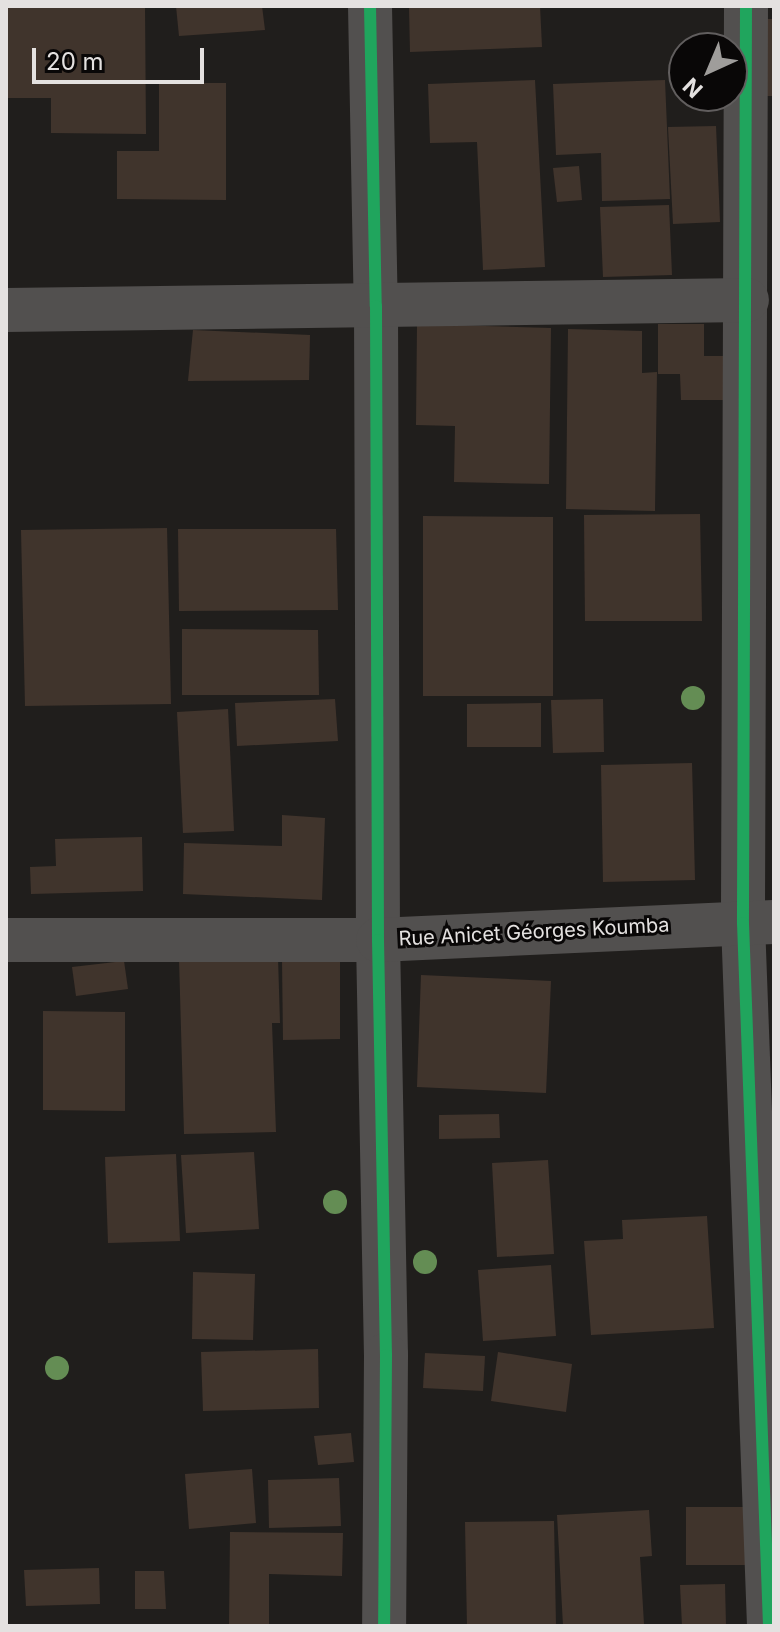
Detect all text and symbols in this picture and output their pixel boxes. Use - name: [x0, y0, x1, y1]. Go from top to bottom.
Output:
- scale bar: [36, 32, 208, 82]
- north arrow: [668, 32, 748, 112]
- text: 20 m: [46, 47, 104, 76]
- text: N: [678, 73, 708, 103]
- street label: Rue Anicet Géorges Koumba: [398, 913, 670, 951]

